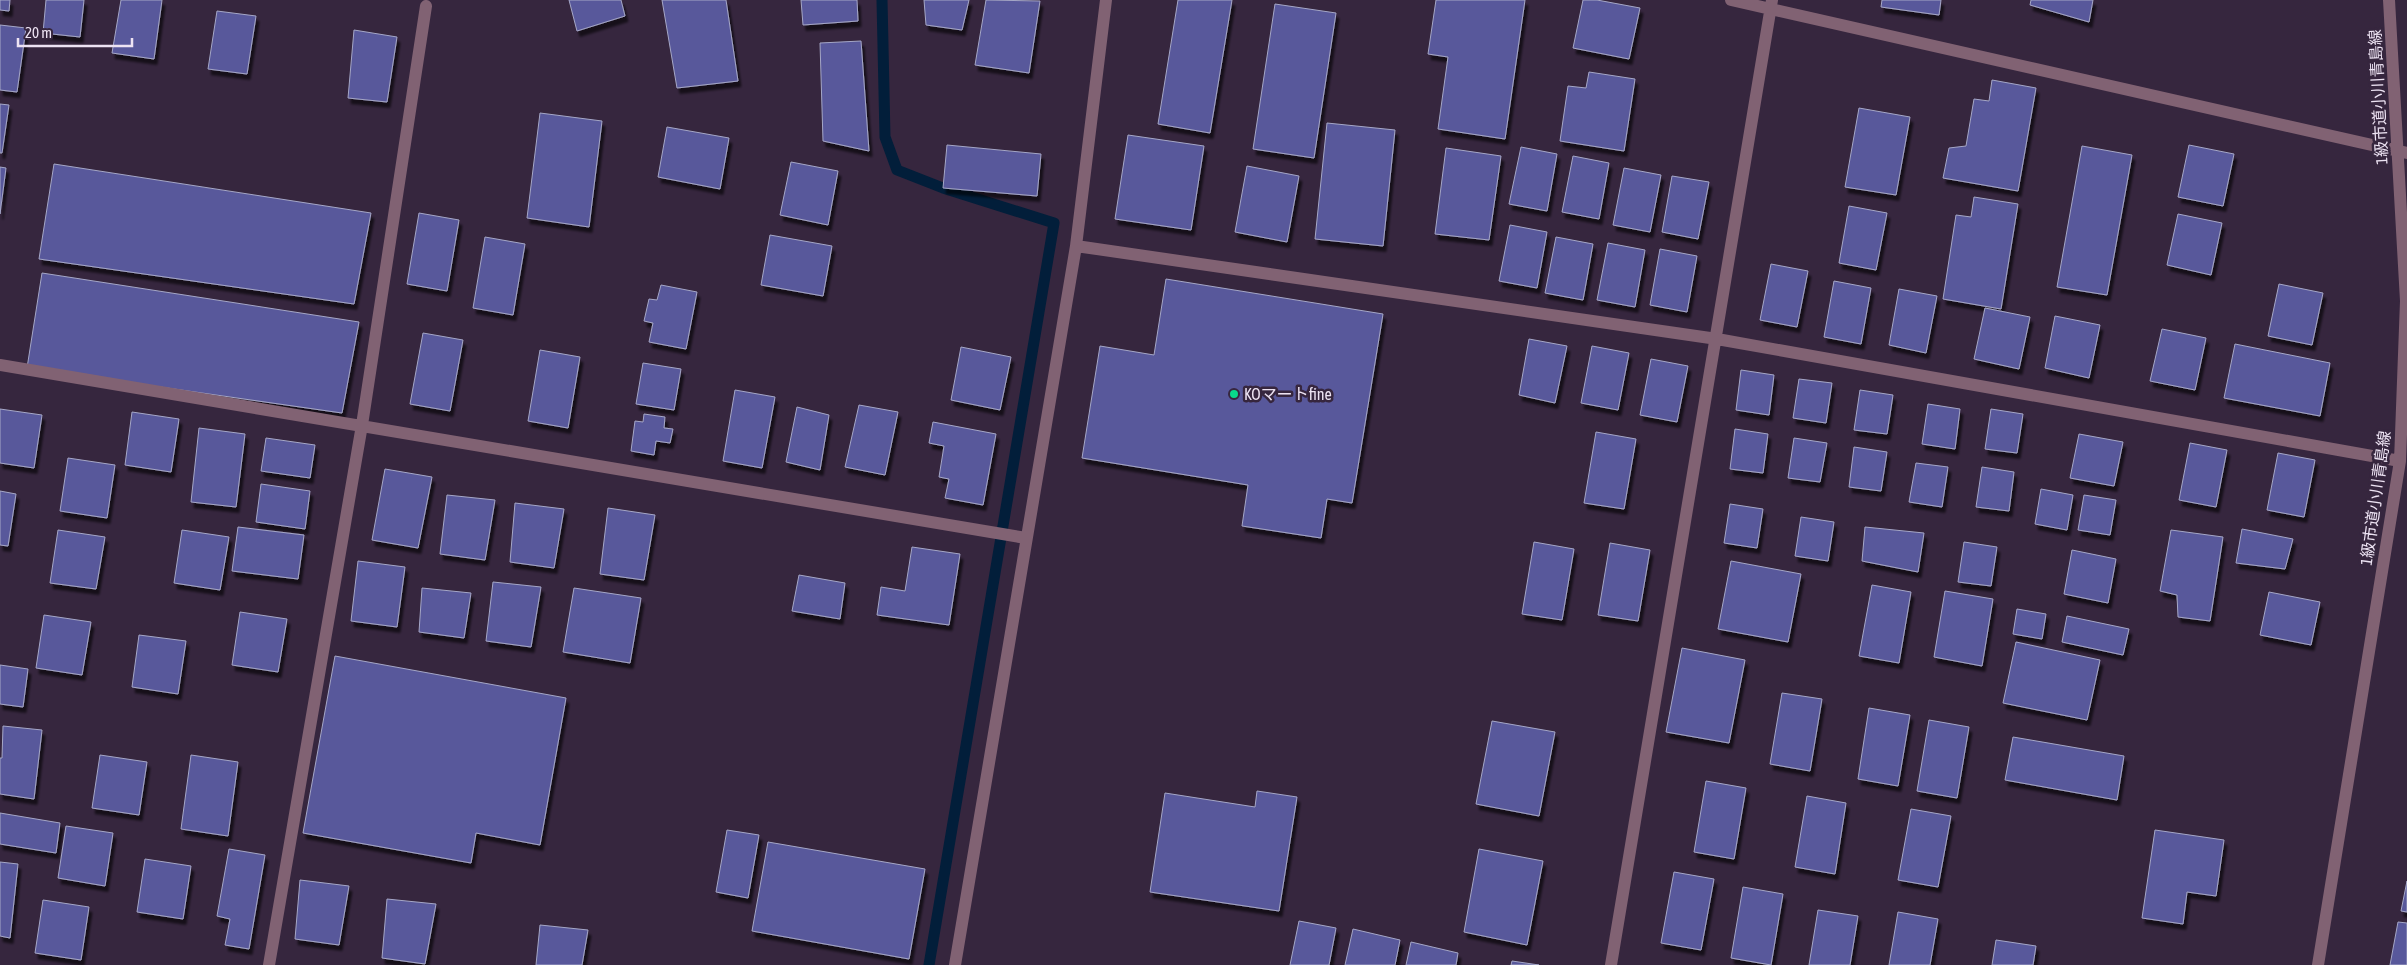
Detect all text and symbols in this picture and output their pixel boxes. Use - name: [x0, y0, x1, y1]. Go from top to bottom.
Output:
- scale bar: [18, 15, 131, 47]
- text: 20 m: [25, 24, 52, 41]
- street label: 1級市道小川青島線: [2365, 29, 2391, 165]
- place label: KOマートfine: [1244, 385, 1332, 403]
- marker: KOマートfine: [1228, 388, 1240, 400]
- street label: 1級市道小川青島線: [2357, 430, 2393, 566]

